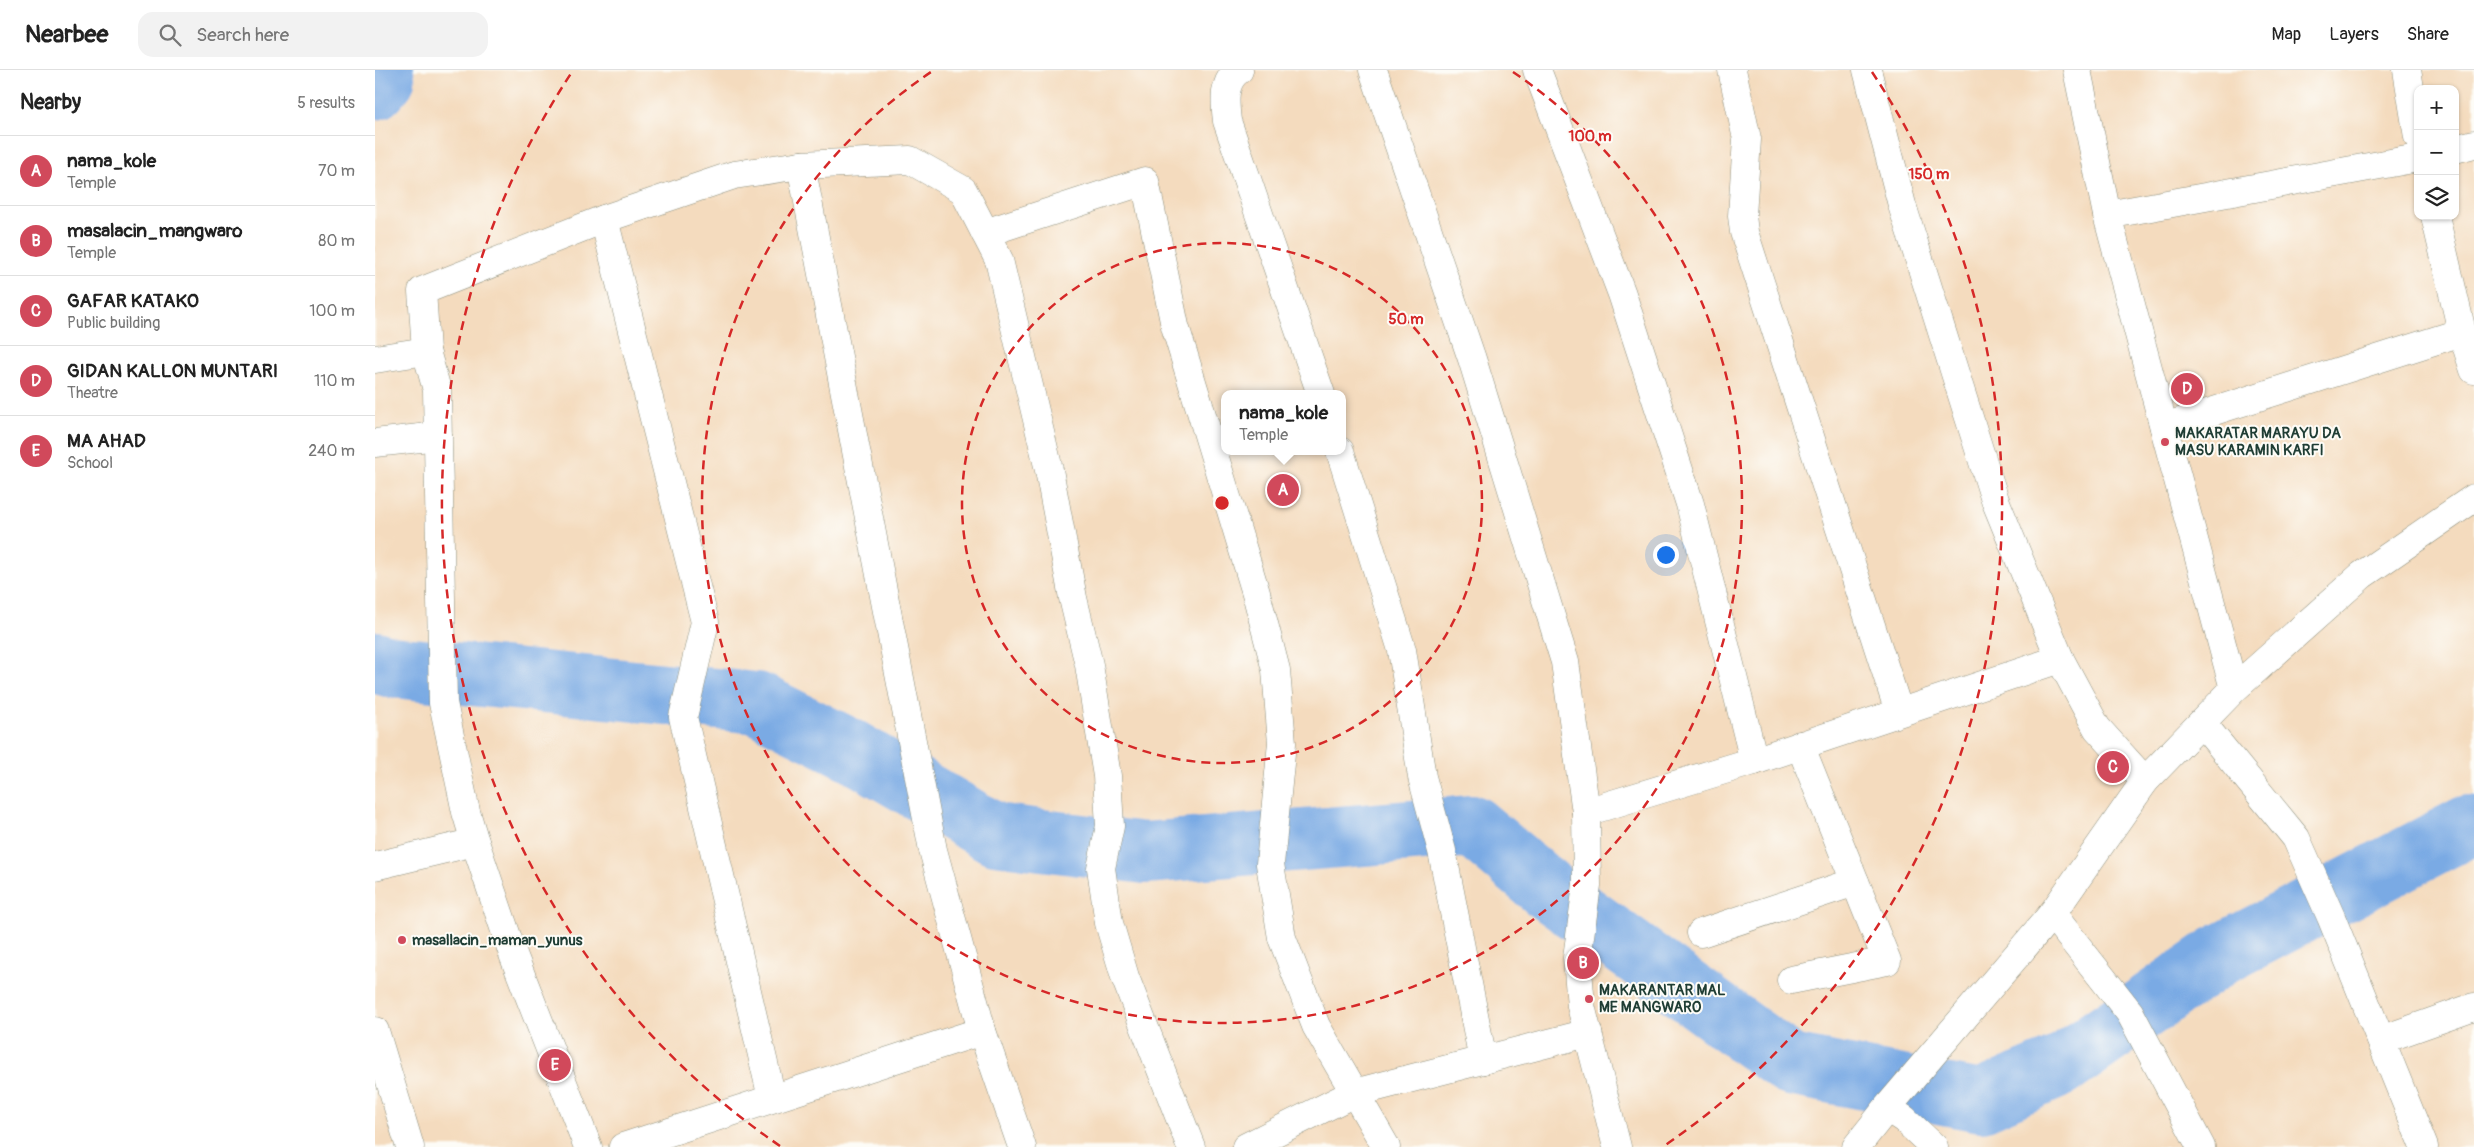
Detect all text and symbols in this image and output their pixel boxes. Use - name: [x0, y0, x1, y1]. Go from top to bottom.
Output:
- search box: [138, 12, 488, 57]
- text: Nearbee: [25, 20, 108, 49]
- icon: search: [156, 21, 184, 49]
- text: Search here: [196, 23, 289, 47]
- text: Map: [2272, 23, 2301, 46]
- text: Layers: [2329, 23, 2379, 46]
- text: Share: [2407, 23, 2449, 46]
- map controls: [2414, 85, 2459, 220]
- button: +: [2414, 85, 2459, 130]
- text: Nearby: [20, 89, 81, 116]
- text: 5 results: [297, 93, 355, 113]
- text: 100 m: [1569, 127, 1611, 146]
- button: −: [2414, 130, 2459, 175]
- text: nama_kole: [67, 149, 156, 173]
- text: A: [31, 161, 41, 181]
- text: 70 m: [318, 161, 355, 181]
- text: 150 m: [1909, 165, 1949, 184]
- text: Temple: [67, 173, 116, 193]
- button: layers: [2414, 175, 2459, 220]
- text: masalacin_mangwaro: [67, 219, 242, 243]
- text: B: [31, 231, 41, 251]
- text: 80 m: [318, 231, 355, 251]
- text: Temple: [67, 243, 116, 263]
- text: GAFAR KATAKO: [67, 289, 199, 313]
- text: C: [31, 301, 41, 321]
- text: 100 m: [309, 301, 355, 321]
- text: 50 m: [1389, 310, 1423, 329]
- text: Public building: [67, 313, 160, 333]
- text: GIDAN KALLON MUNTARI: [67, 359, 278, 383]
- pin: D: [2171, 370, 2203, 408]
- text: D: [31, 371, 41, 391]
- text: 110 m: [314, 371, 355, 391]
- text: Theatre: [67, 383, 118, 403]
- popup: [1221, 390, 1346, 455]
- text: nama_kole: [1239, 401, 1328, 425]
- place label: MAKARATAR MARAYU DA MASU KARAMIN KARFI: [2175, 424, 2341, 460]
- text: Temple: [1239, 425, 1288, 445]
- text: MA AHAD: [67, 429, 146, 453]
- marker: MAKARATAR MARAYU DA MASU KARAMIN KARFI: [2159, 436, 2171, 448]
- text: E: [32, 441, 40, 461]
- text: 240 m: [308, 441, 355, 461]
- text: School: [67, 453, 113, 473]
- pin: A: [1267, 471, 1299, 509]
- centre of rings: [1213, 494, 1231, 512]
- your location: [1653, 542, 1679, 568]
- pin: C: [2097, 748, 2129, 786]
- place label: masallacin_maman_yunus: [412, 931, 583, 950]
- marker: masallacin_maman_yunus: [396, 934, 408, 946]
- pin: B: [1567, 944, 1599, 982]
- place label: MAKARANTAR MAL ME MANGWARO: [1599, 981, 1726, 1017]
- marker: MAKARANTAR MAL ME MANGWARO: [1583, 993, 1595, 1005]
- pin: E: [539, 1046, 571, 1084]

